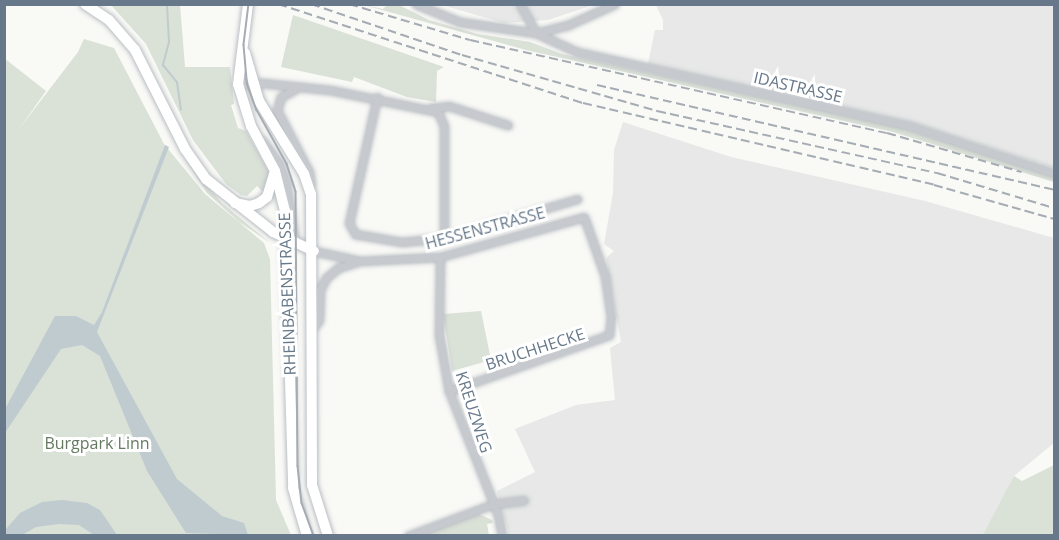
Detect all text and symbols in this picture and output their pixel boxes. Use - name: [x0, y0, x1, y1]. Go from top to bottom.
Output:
- street label: IDASTRASSE: [752, 67, 844, 107]
- street label: HESSENSTRASSE: [423, 203, 547, 253]
- street label: RHEINBABENSTRASSE: [275, 212, 299, 376]
- street label: BRUCHHECKE: [483, 324, 587, 374]
- street label: KREUZWEG: [452, 369, 496, 455]
- park label: Burgpark Linn: [44, 433, 150, 453]

